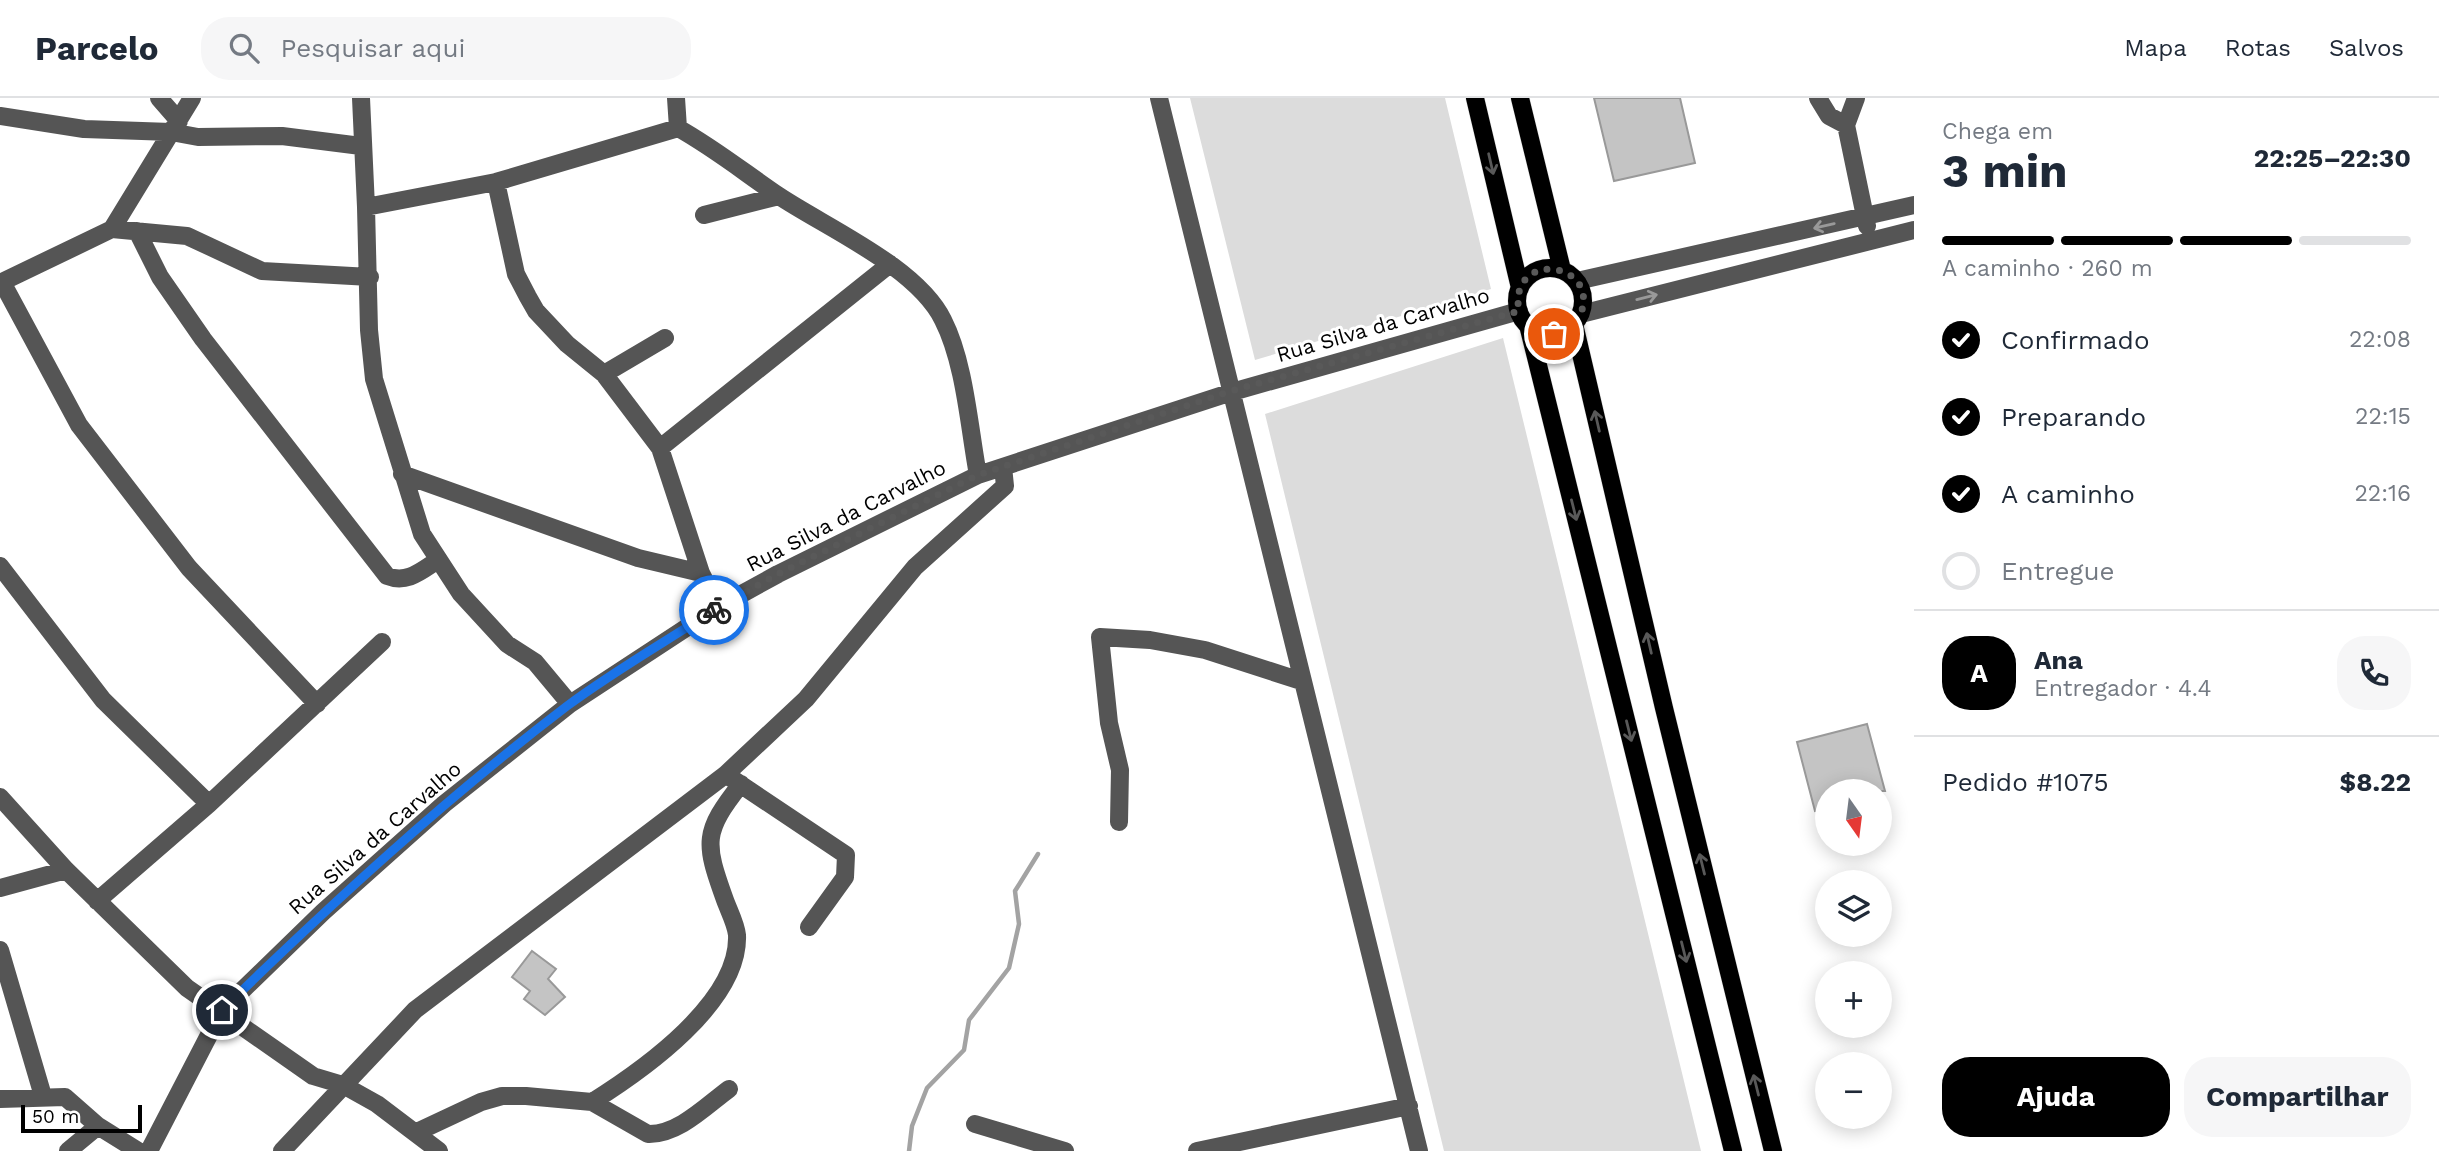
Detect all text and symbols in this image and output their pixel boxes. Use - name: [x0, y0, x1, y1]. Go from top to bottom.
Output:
- search box: [201, 17, 691, 80]
- text: Parcelo: [35, 29, 159, 68]
- icon: search: [225, 29, 263, 67]
- text: Pesquisar aqui: [281, 33, 465, 63]
- text: Mapa: [2124, 34, 2187, 62]
- text: Rotas: [2225, 34, 2291, 62]
- text: Salvos: [2329, 34, 2404, 62]
- text: Chega em: [1942, 118, 2053, 145]
- text: 22:25–22:30: [2254, 143, 2411, 173]
- text: 3 min: [1942, 144, 2068, 198]
- one-way arrow: [1485, 152, 1498, 175]
- one-way arrow: [1813, 219, 1836, 233]
- text: A caminho · 260 m: [1942, 255, 2153, 282]
- street label: Rua Silva da Carvalho: [1273, 282, 1492, 367]
- one-way arrow: [1635, 290, 1658, 303]
- pin: [1524, 304, 1584, 364]
- icon: bag: [1535, 315, 1573, 353]
- icon: check: [1942, 321, 1980, 359]
- text: Confirmado: [2001, 325, 2150, 355]
- text: 22:08: [2349, 326, 2411, 353]
- icon: check: [1942, 398, 1980, 436]
- text: Preparando: [2001, 402, 2146, 432]
- text: 22:15: [2355, 403, 2411, 430]
- one-way arrow: [1590, 410, 1603, 433]
- street label: Rua Silva da Carvalho: [742, 454, 950, 577]
- icon: check: [1942, 475, 1980, 513]
- text: A caminho: [2001, 479, 2135, 509]
- text: 22:16: [2354, 480, 2411, 507]
- one-way arrow: [1568, 498, 1581, 521]
- text: Entregue: [2001, 556, 2114, 586]
- courier: [679, 575, 749, 645]
- icon: bike: [695, 591, 733, 629]
- one-way arrow: [1641, 632, 1655, 655]
- button: phone: [2337, 636, 2411, 710]
- text: Ana: [2034, 645, 2083, 675]
- text: A: [1970, 658, 1988, 688]
- text: Entregador · 4.4: [2034, 675, 2212, 702]
- one-way arrow: [1623, 719, 1636, 742]
- street label: Rua Silva da Carvalho: [283, 756, 466, 919]
- text: Pedido #1075: [1942, 767, 2109, 797]
- text: $8.22: [2339, 767, 2411, 797]
- north arrow: [1815, 779, 1892, 856]
- map controls: [1815, 779, 1892, 1129]
- one-way arrow: [1694, 853, 1708, 876]
- button: layers: [1815, 870, 1892, 947]
- one-way arrow: [1678, 940, 1691, 963]
- button: +: [1815, 961, 1892, 1038]
- pin: [192, 980, 252, 1040]
- icon: home: [203, 991, 241, 1029]
- button: −: [1815, 1052, 1892, 1129]
- button: Ajuda: [1942, 1057, 2170, 1137]
- button: Compartilhar: [2184, 1057, 2411, 1137]
- one-way arrow: [1749, 1074, 1762, 1097]
- scale bar: [21, 1102, 142, 1134]
- text: 50 m: [32, 1105, 79, 1128]

